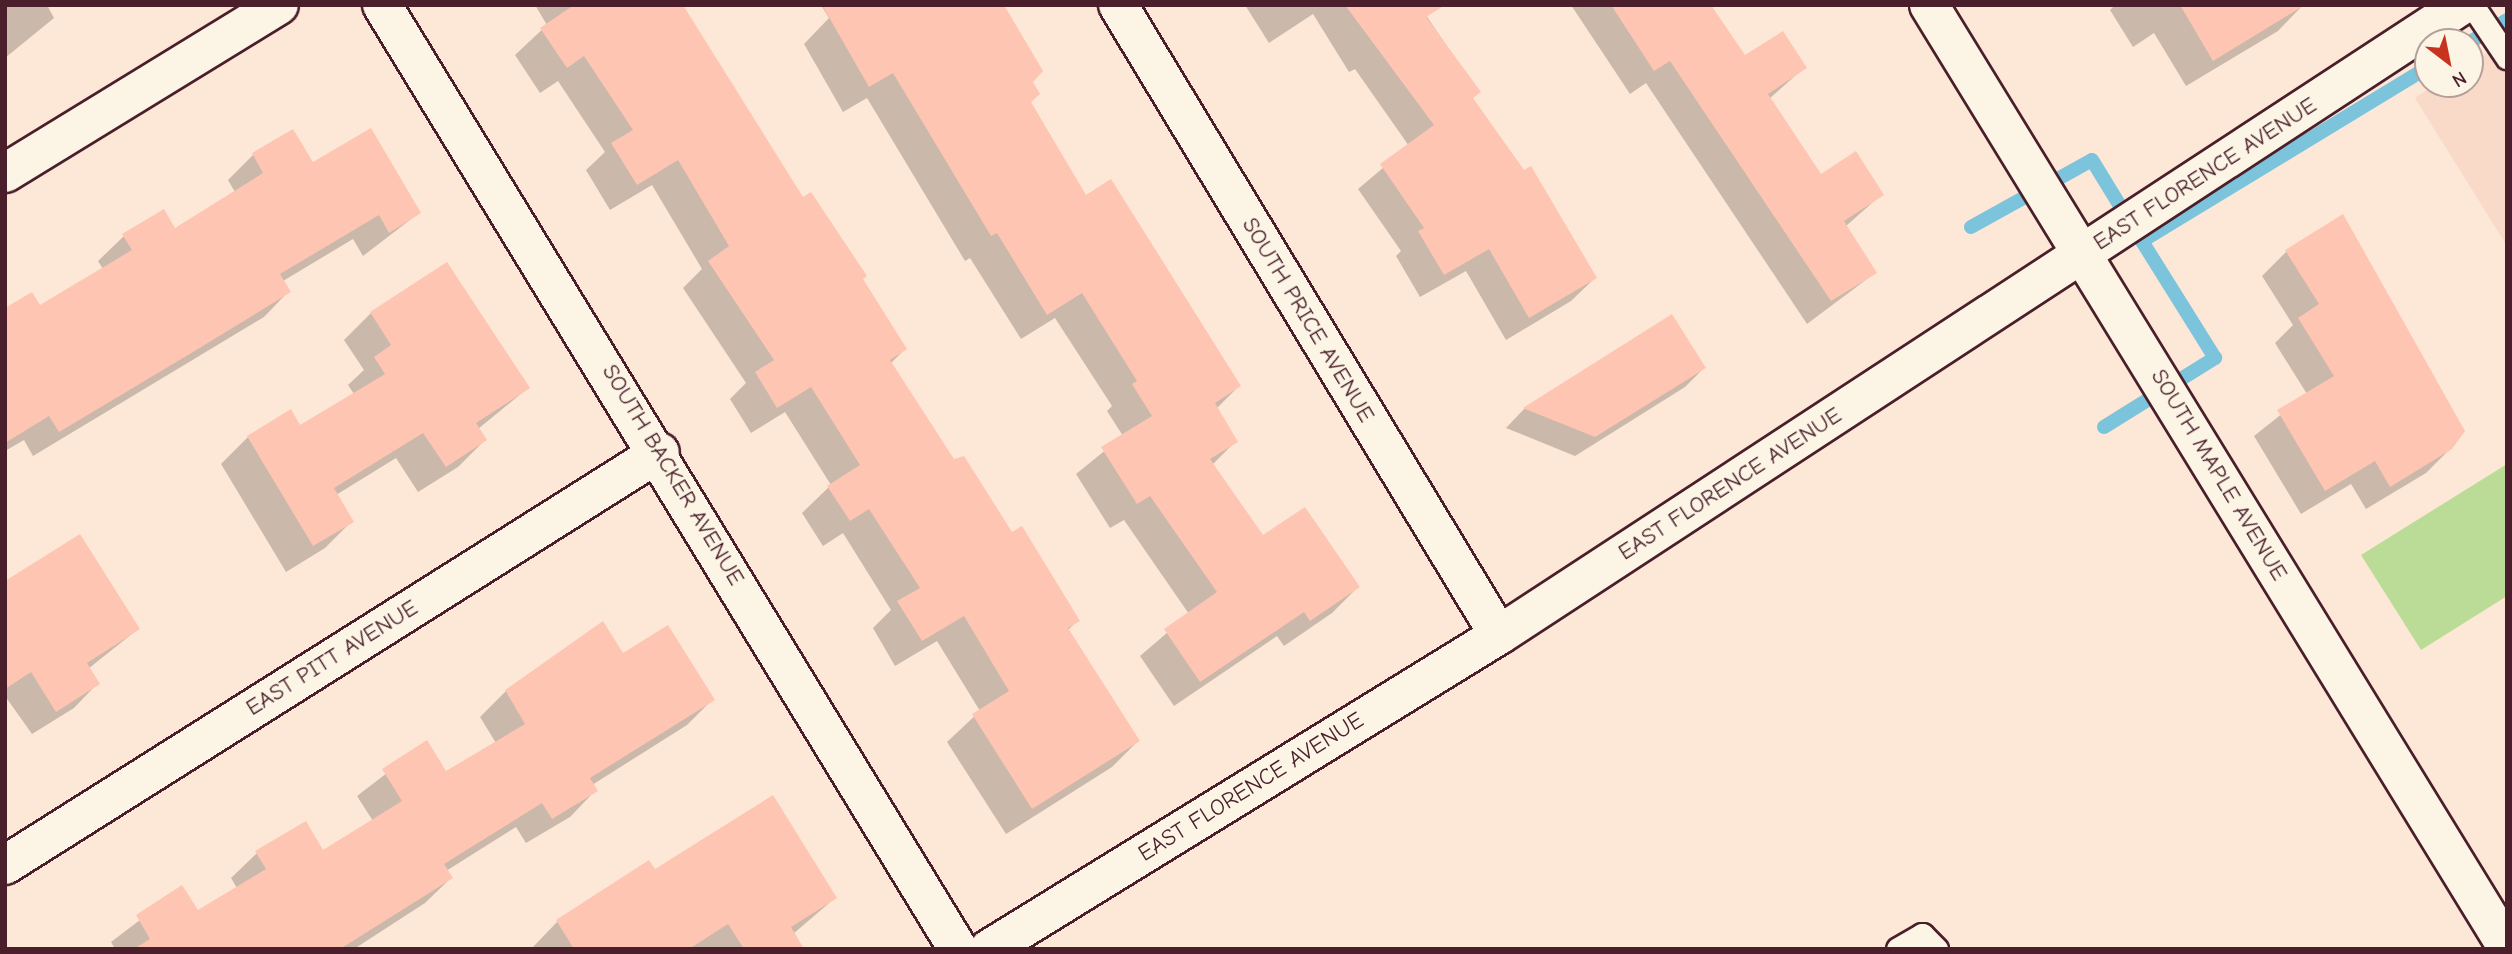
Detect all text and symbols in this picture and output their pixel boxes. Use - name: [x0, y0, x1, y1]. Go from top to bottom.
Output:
- north arrow: [2414, 28, 2484, 98]
- text: N: [2448, 66, 2470, 92]
- street label: EAST FLORENCE AVENUE: [2088, 92, 2322, 256]
- street label: SOUTH PRICE AVENUE: [1236, 213, 1380, 427]
- street label: SOUTH BACKER AVENUE: [596, 359, 750, 591]
- street label: SOUTH MAPLE AVENUE: [2145, 364, 2293, 586]
- street label: EAST FLORENCE AVENUE: [1613, 402, 1847, 566]
- street label: EAST PITT AVENUE: [241, 594, 423, 722]
- street label: EAST FLORENCE AVENUE: [1133, 706, 1369, 868]

